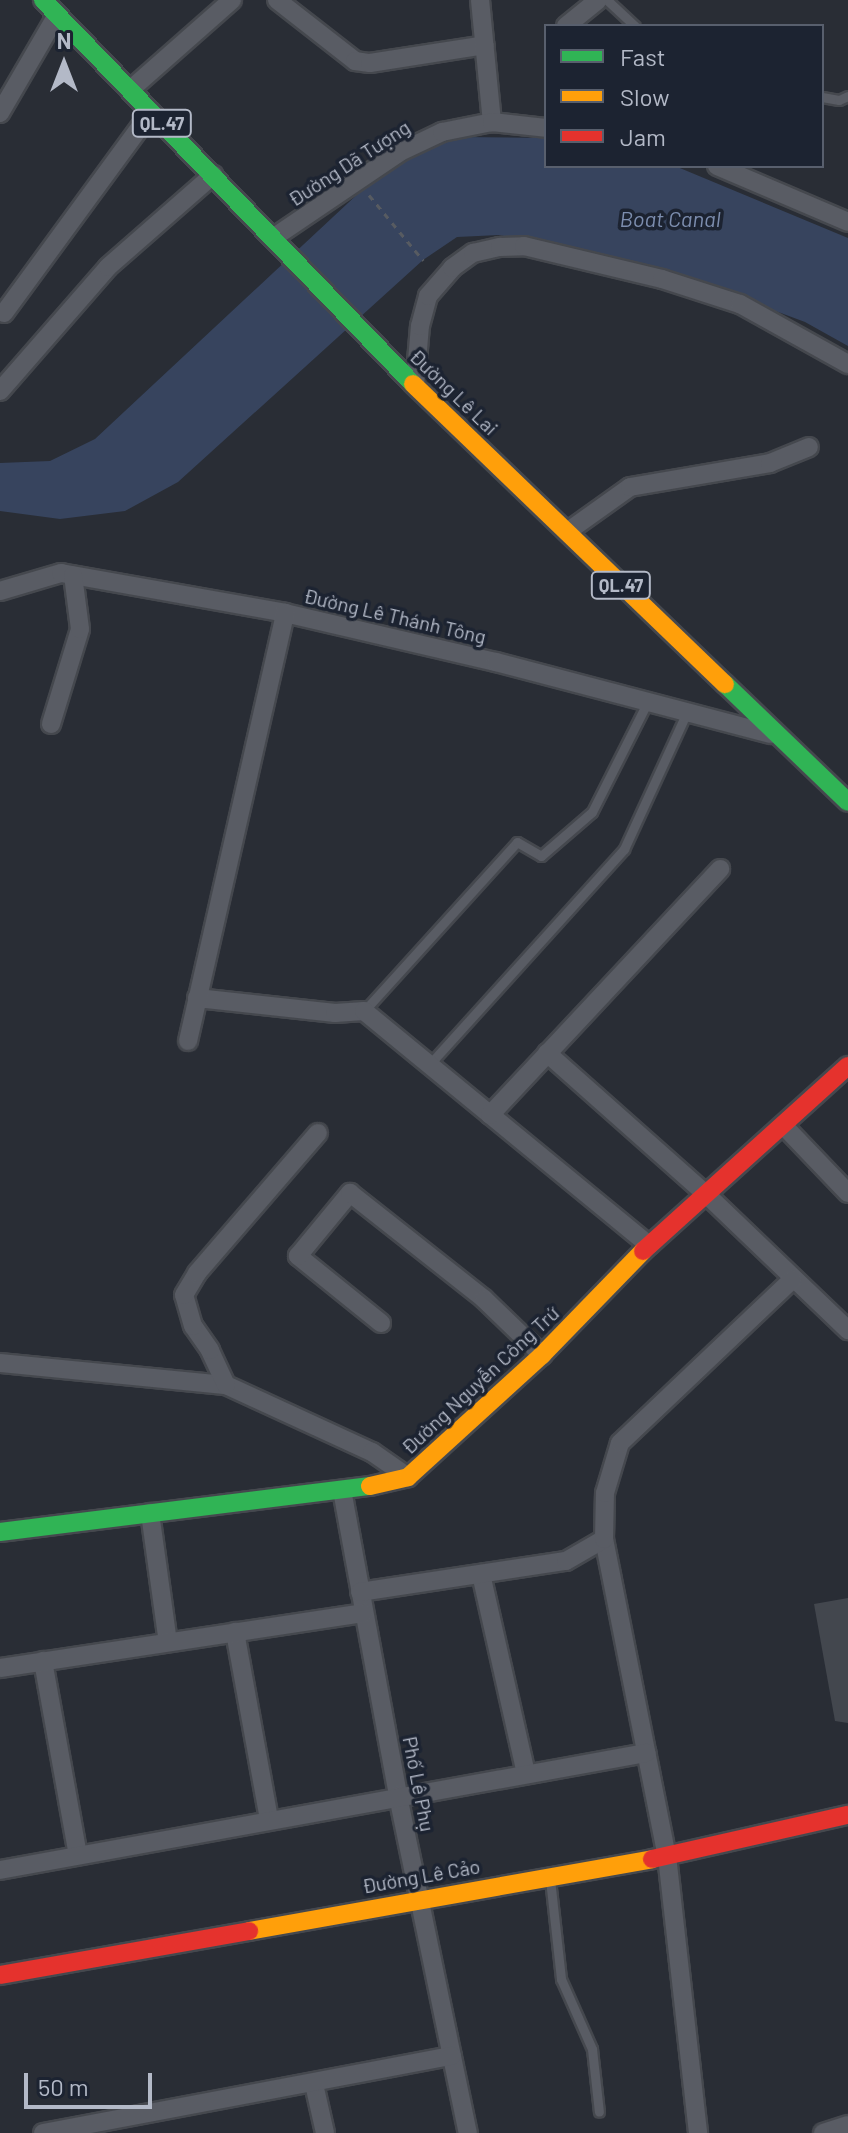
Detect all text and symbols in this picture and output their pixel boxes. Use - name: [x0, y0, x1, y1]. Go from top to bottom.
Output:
- north arrow: [24, 24, 104, 104]
- legend: [544, 24, 824, 168]
- text: N: [57, 27, 71, 53]
- text: Fast: [620, 42, 665, 71]
- text: Slow: [620, 82, 669, 111]
- road number: QL.47: [130, 109, 194, 137]
- street label: Đường Dã Tượng: [284, 115, 414, 211]
- text: Jam: [620, 122, 666, 151]
- water label: Boat Canal: [619, 206, 721, 232]
- street label: Đường Lê Lai: [405, 344, 503, 440]
- road number: QL.47: [589, 571, 653, 599]
- street label: Đường Lê Thánh Tông: [301, 583, 489, 649]
- street label: Đường Nguyễn Công Trứ: [396, 1301, 564, 1459]
- street label: Phố Lê Phụ: [398, 1734, 440, 1834]
- street label: Đường Lê Cảo: [360, 1854, 482, 1898]
- scale bar: [28, 2057, 156, 2107]
- text: 50 m: [38, 2072, 89, 2101]

